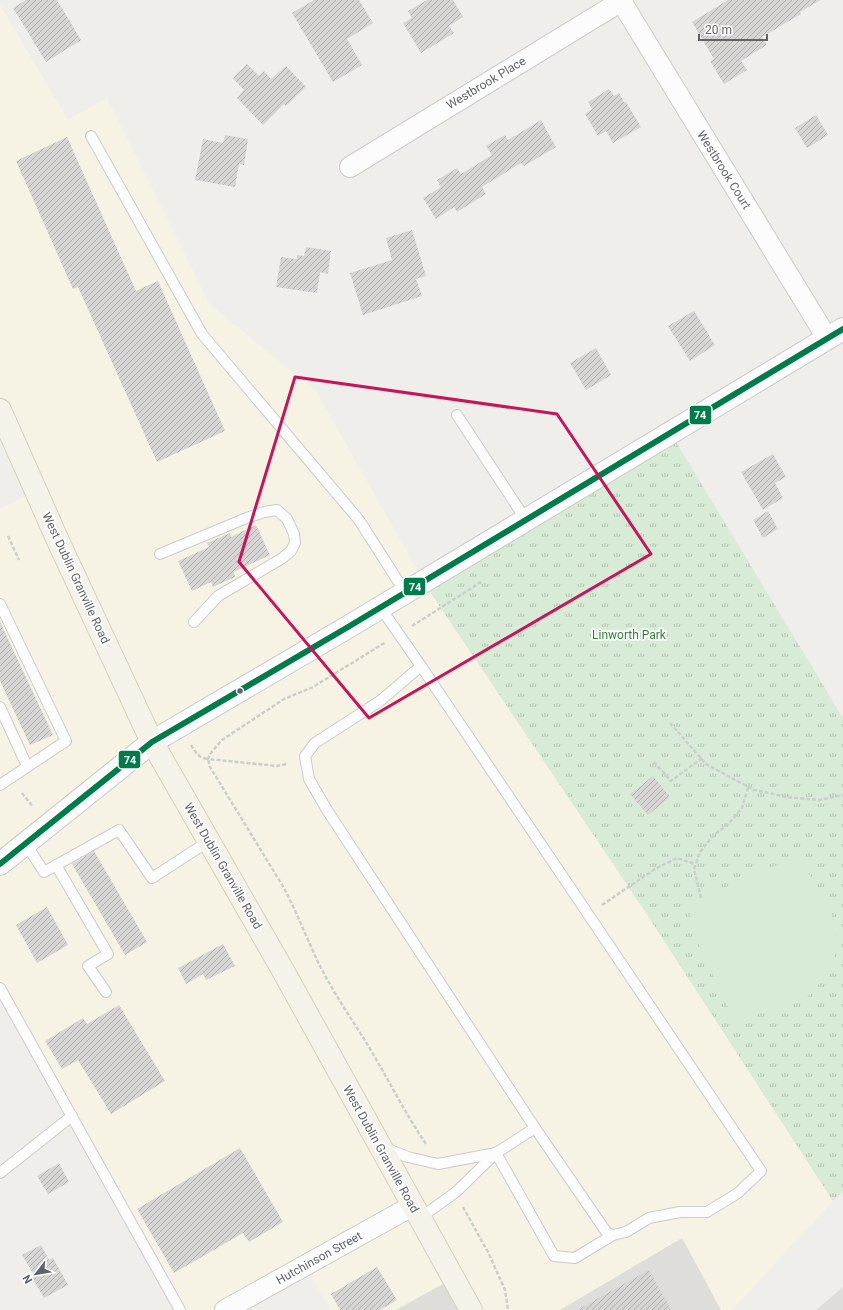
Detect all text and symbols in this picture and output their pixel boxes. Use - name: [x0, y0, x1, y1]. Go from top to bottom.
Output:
- scale bar: [699, 16, 767, 42]
- text: 20 m: [705, 23, 732, 37]
- street label: Westbrook Place: [444, 54, 528, 112]
- street label: Westbrook Court: [694, 128, 754, 212]
- line badge: 74: [689, 405, 712, 425]
- text: 74: [694, 409, 707, 422]
- street label: West Dublin Granville Road: [39, 510, 113, 646]
- line badge: 74: [403, 577, 426, 596]
- text: 74: [409, 581, 422, 594]
- park label: Linworth Park: [592, 628, 667, 642]
- unlabelled marker: [235, 686, 245, 696]
- line badge: 74: [118, 750, 141, 769]
- text: 74: [124, 754, 137, 767]
- street label: West Dublin Granville Road: [181, 800, 265, 932]
- street label: West Dublin Granville Road: [340, 1083, 422, 1215]
- street label: Hutchinson Street: [274, 1229, 364, 1287]
- north arrow: [16, 1254, 56, 1294]
- text: N: [20, 1272, 35, 1286]

